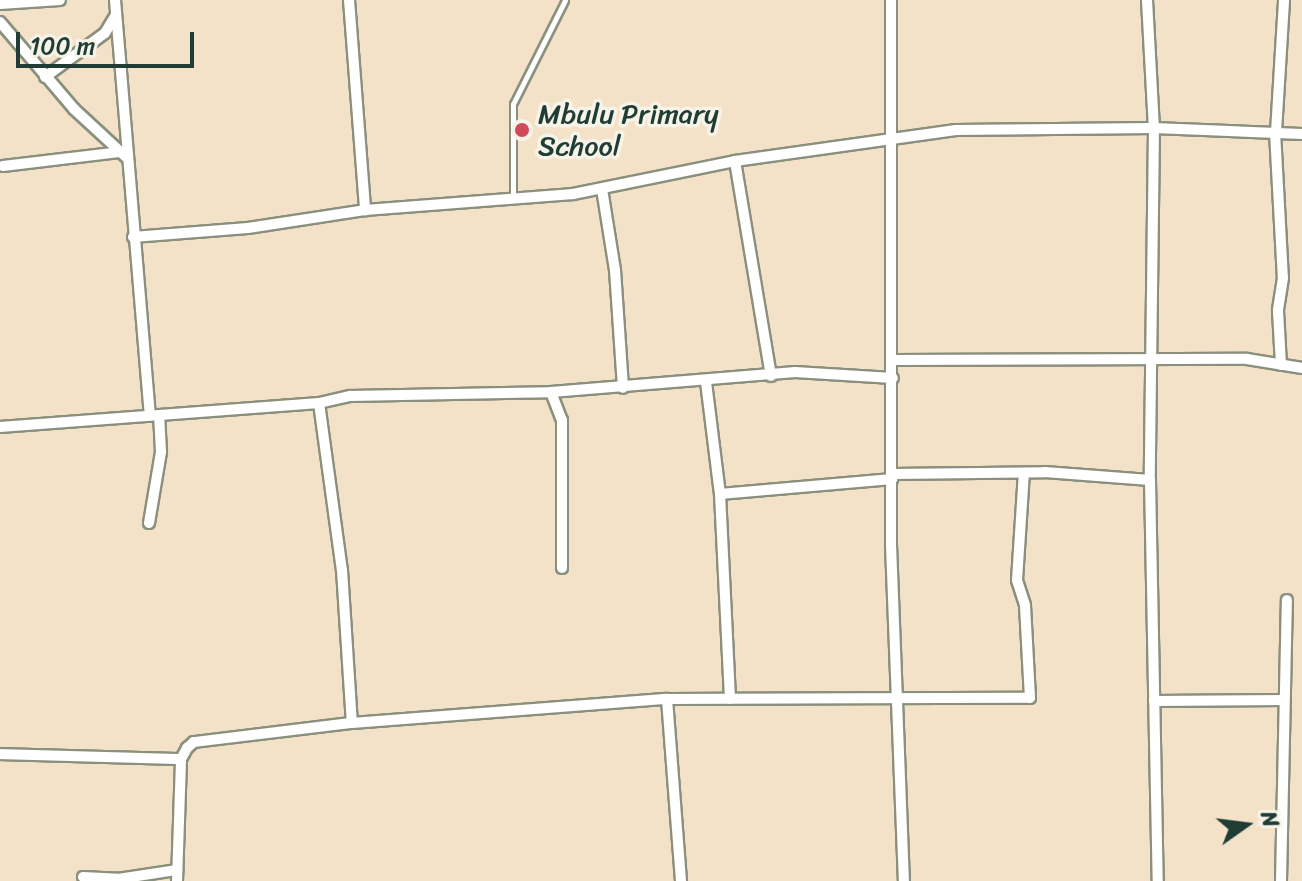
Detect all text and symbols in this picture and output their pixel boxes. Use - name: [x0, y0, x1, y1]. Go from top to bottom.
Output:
- scale bar: [20, 16, 198, 66]
- text: 100 m: [30, 25, 95, 67]
- place label: Mbulu Primary School: [538, 97, 719, 163]
- marker: Mbulu Primary School: [513, 121, 531, 139]
- north arrow: [1206, 785, 1286, 865]
- text: N: [1249, 807, 1291, 831]

